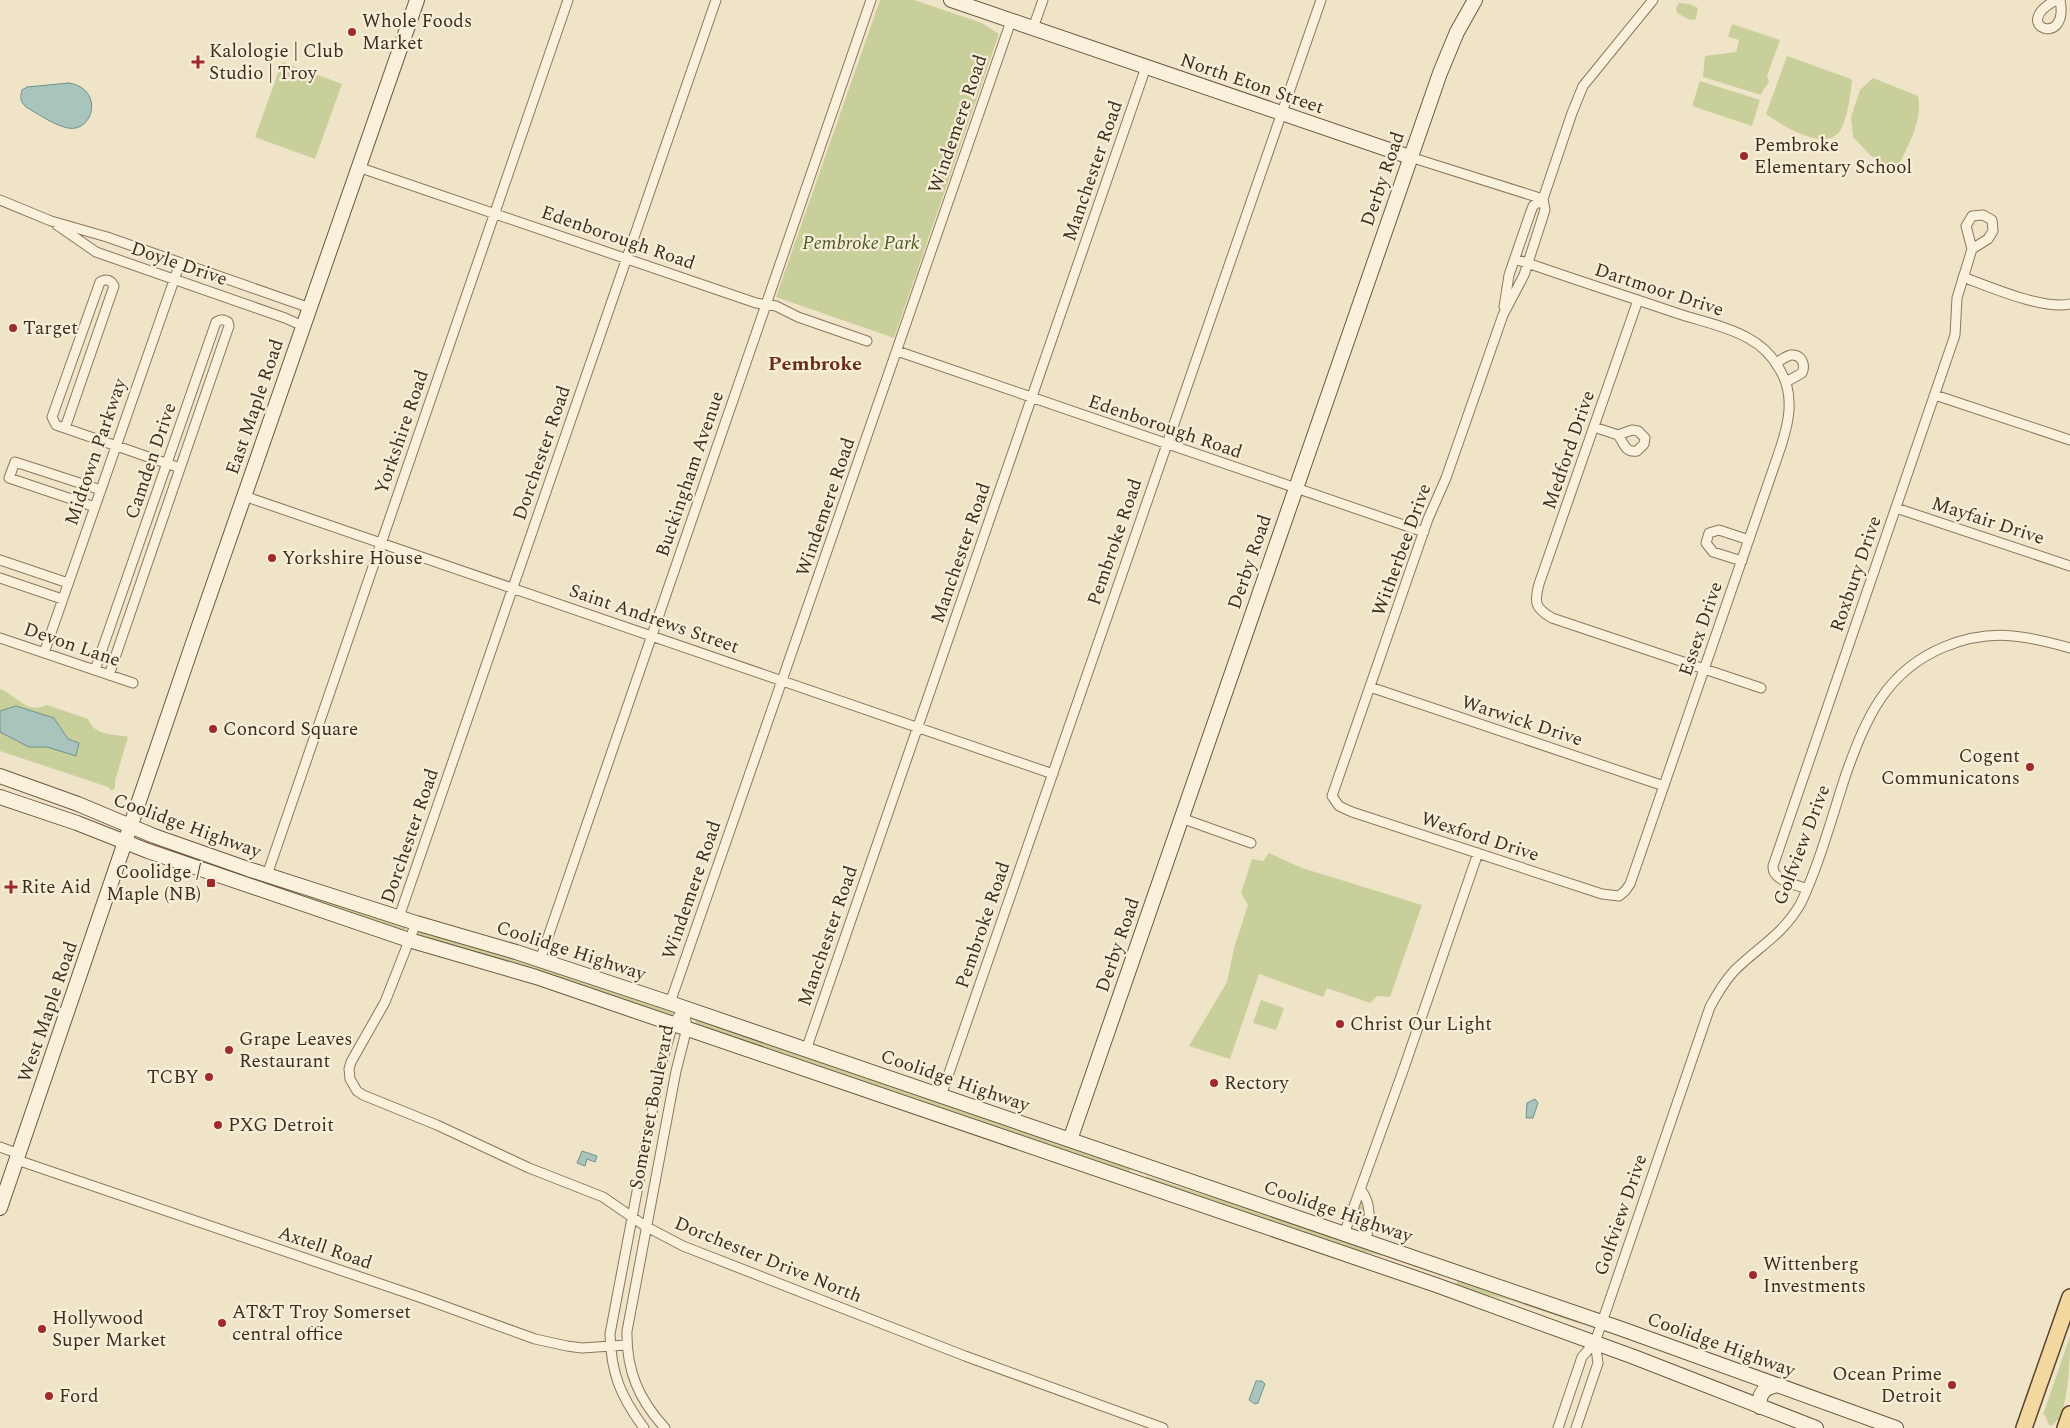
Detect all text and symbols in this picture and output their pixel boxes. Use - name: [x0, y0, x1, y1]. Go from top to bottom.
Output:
- place label: Whole Foods Market: [362, 7, 472, 58]
- marker: Whole Foods Market: [346, 26, 358, 38]
- place label: Kalologie | Club Studio | Troy: [209, 37, 344, 88]
- street label: North Eton Street: [1176, 46, 1328, 122]
- street label: Windemere Road: [921, 51, 995, 197]
- marker: Kalologie | Club Studio | Troy: [191, 55, 205, 69]
- street label: Manchester Road: [1055, 97, 1131, 245]
- street label: Derby Road: [1353, 128, 1413, 230]
- place label: Pembroke Elementary School: [1754, 131, 1912, 182]
- marker: Pembroke Elementary School: [1738, 150, 1750, 162]
- street label: Edenborough Road: [537, 198, 699, 278]
- park label: Pembroke Park: [802, 229, 920, 258]
- street label: Doyle Drive: [127, 234, 231, 294]
- street label: Dartmoor Drive: [1591, 255, 1727, 325]
- place label: Target: [23, 314, 78, 343]
- marker: Target: [7, 322, 19, 334]
- street label: East Maple Road: [218, 335, 292, 479]
- district label: Pembroke: [768, 349, 862, 379]
- street label: Yorkshire Road: [367, 366, 437, 498]
- street label: Midtown Parkway: [57, 374, 135, 529]
- street label: Dorchester Road: [505, 382, 579, 524]
- street label: Buckingham Avenue: [648, 387, 732, 561]
- street label: Edenborough Road: [1084, 387, 1246, 467]
- street label: Medford Drive: [1535, 387, 1603, 513]
- street label: Camden Drive: [117, 399, 185, 523]
- street label: Windemere Road: [789, 434, 863, 580]
- street label: Pembroke Road: [1080, 475, 1150, 609]
- street label: Manchester Road: [923, 479, 999, 627]
- street label: Witherbee Drive: [1365, 480, 1439, 620]
- street label: Mayfair Drive: [1928, 489, 2048, 553]
- street label: Derby Road: [1220, 511, 1280, 613]
- street label: Roxbury Drive: [1823, 512, 1889, 636]
- place label: Yorkshire House: [282, 544, 423, 573]
- marker: Yorkshire House: [266, 552, 278, 564]
- street label: Saint Andrews Street: [565, 576, 743, 662]
- street label: Essex Drive: [1671, 578, 1731, 680]
- street label: Devon Lane: [20, 615, 124, 675]
- street label: Warwick Drive: [1457, 688, 1587, 754]
- place label: Concord Square: [223, 715, 358, 744]
- marker: Concord Square: [207, 723, 219, 735]
- place label: Cogent Communicatons: [1881, 742, 2020, 793]
- marker: Cogent Communicatons: [2024, 761, 2036, 773]
- street label: Dorchester Road: [373, 765, 447, 907]
- street label: Golfview Drive: [1766, 781, 1838, 909]
- street label: Coolidge Highway: [109, 786, 266, 867]
- street label: Wexford Drive: [1417, 804, 1543, 870]
- street label: Windemere Road: [655, 817, 729, 963]
- place label: Coolidge / Maple (NB): [106, 858, 201, 909]
- street label: Pembroke Road: [948, 858, 1018, 992]
- street label: Manchester Road: [790, 862, 866, 1010]
- place label: Rite Aid: [21, 873, 91, 902]
- marker: Coolidge / Maple (NB): [205, 877, 217, 889]
- marker: Rite Aid: [5, 881, 17, 893]
- street label: Derby Road: [1088, 894, 1148, 996]
- street label: Coolidge Highway: [492, 913, 650, 989]
- street label: West Maple Road: [10, 938, 86, 1086]
- place label: Christ Our Light: [1350, 1010, 1492, 1039]
- marker: Christ Our Light: [1334, 1018, 1346, 1030]
- street label: Somerset Boulevard: [622, 1022, 682, 1192]
- place label: Grape Leaves Restaurant: [239, 1025, 353, 1076]
- street label: Coolidge Highway: [877, 1042, 1034, 1120]
- marker: Grape Leaves Restaurant: [223, 1044, 235, 1056]
- place label: TCBY: [147, 1063, 199, 1092]
- place label: Rectory: [1224, 1069, 1289, 1098]
- marker: TCBY: [203, 1071, 215, 1083]
- marker: Rectory: [1208, 1077, 1220, 1089]
- place label: PXG Detroit: [228, 1111, 334, 1140]
- marker: PXG Detroit: [212, 1119, 224, 1131]
- street label: Golfview Drive: [1587, 1150, 1655, 1280]
- street label: Coolidge Highway: [1260, 1173, 1417, 1251]
- street label: Dorchester Drive North: [670, 1209, 866, 1311]
- street label: Axtell Road: [274, 1218, 376, 1278]
- place label: Wittenberg Investments: [1763, 1250, 1866, 1301]
- marker: Wittenberg Investments: [1747, 1269, 1759, 1281]
- place label: AT&T Troy Somerset central office: [232, 1298, 411, 1349]
- place label: Hollywood Super Market: [52, 1304, 167, 1355]
- street label: Coolidge Highway: [1643, 1305, 1800, 1386]
- marker: AT&T Troy Somerset central office: [216, 1317, 228, 1329]
- marker: Hollywood Super Market: [36, 1323, 48, 1335]
- place label: Ocean Prime Detroit: [1832, 1360, 1942, 1411]
- marker: Ocean Prime Detroit: [1946, 1379, 1958, 1391]
- place label: Ford: [59, 1382, 99, 1411]
- marker: Ford: [43, 1390, 55, 1402]

